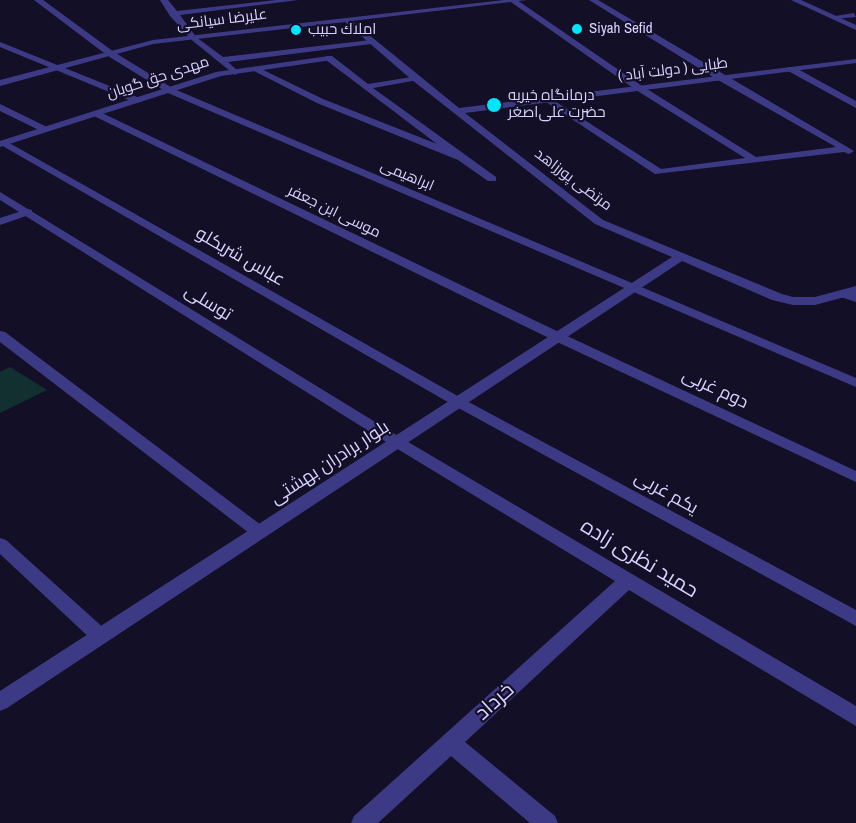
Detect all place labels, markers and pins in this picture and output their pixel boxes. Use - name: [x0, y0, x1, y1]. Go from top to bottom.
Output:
- place label: Siyah Sefid: [589, 20, 653, 38]
- place label: املاك حبيب: [308, 21, 376, 39]
- marker: Siyah Sefid: [570, 22, 584, 36]
- marker: املاك حبيب: [289, 23, 303, 37]
- place label: درمانگاه خیریه حضرت علی‌اصغر: [508, 87, 605, 122]
- marker: درمانگاه خیریه حضرت علی‌اصغر: [485, 96, 503, 114]

